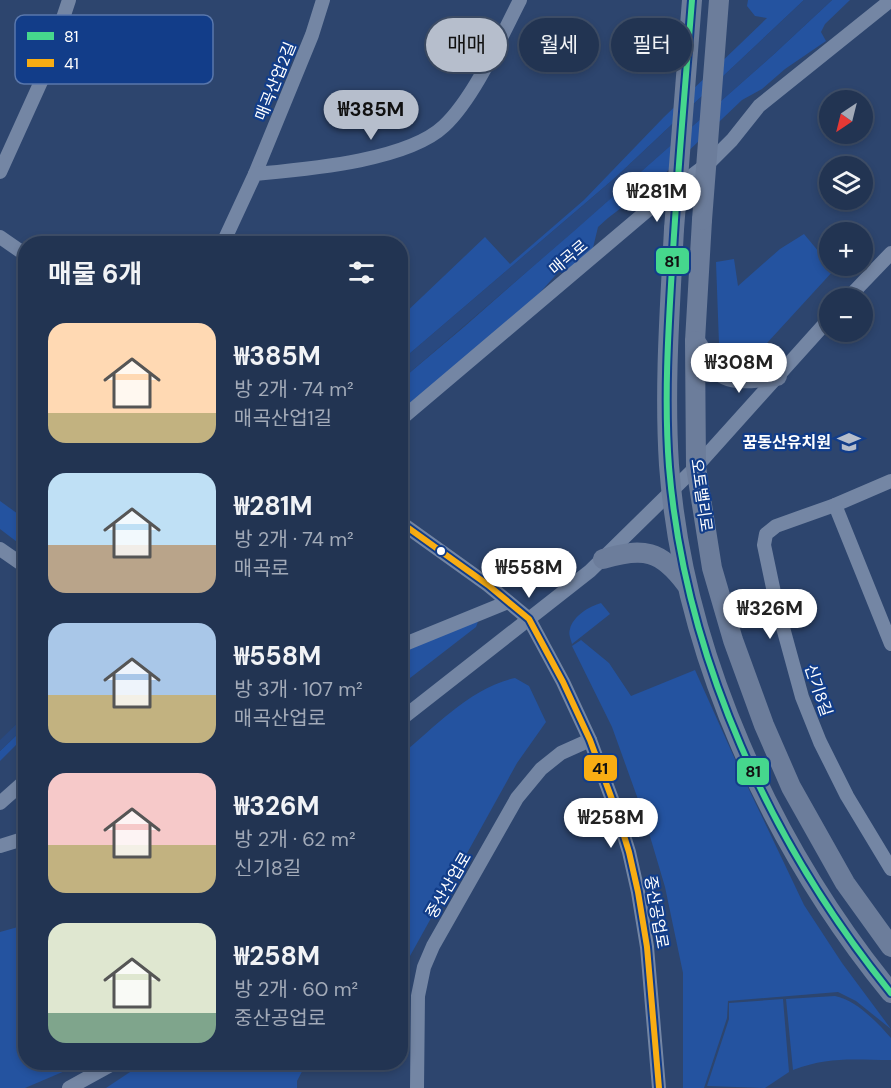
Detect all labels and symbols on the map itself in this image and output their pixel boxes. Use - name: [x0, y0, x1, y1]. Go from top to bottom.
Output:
- legend: [15, 15, 213, 84]
- text: 81: [64, 26, 78, 47]
- street label: 매곡산업2길: [250, 39, 301, 124]
- text: 41: [64, 53, 79, 74]
- pin: ₩385M: [329, 90, 413, 141]
- north arrow: [819, 90, 873, 144]
- pin: ₩281M: [615, 172, 699, 223]
- street label: 매곡로: [545, 235, 592, 280]
- line badge: 81: [655, 247, 690, 275]
- text: 81: [664, 251, 680, 272]
- pin: ₩308M: [697, 343, 781, 394]
- school or university icon: 꿈동산유치원: [836, 429, 862, 455]
- place label: 꿈동산유치원: [743, 432, 831, 453]
- street label: 오토밸리로: [686, 457, 717, 533]
- unlabelled marker: [435, 545, 447, 557]
- pin: ₩558M: [487, 548, 571, 599]
- pin: ₩326M: [728, 589, 812, 640]
- street label: 신기8길: [800, 661, 837, 719]
- line badge: 41: [583, 754, 618, 782]
- line badge: 81: [736, 757, 770, 786]
- text: 41: [592, 758, 608, 779]
- text: 81: [745, 761, 761, 782]
- pin: ₩258M: [569, 798, 653, 849]
- street label: 중산산업로: [421, 848, 476, 922]
- street label: 중산공업로: [640, 874, 673, 950]

